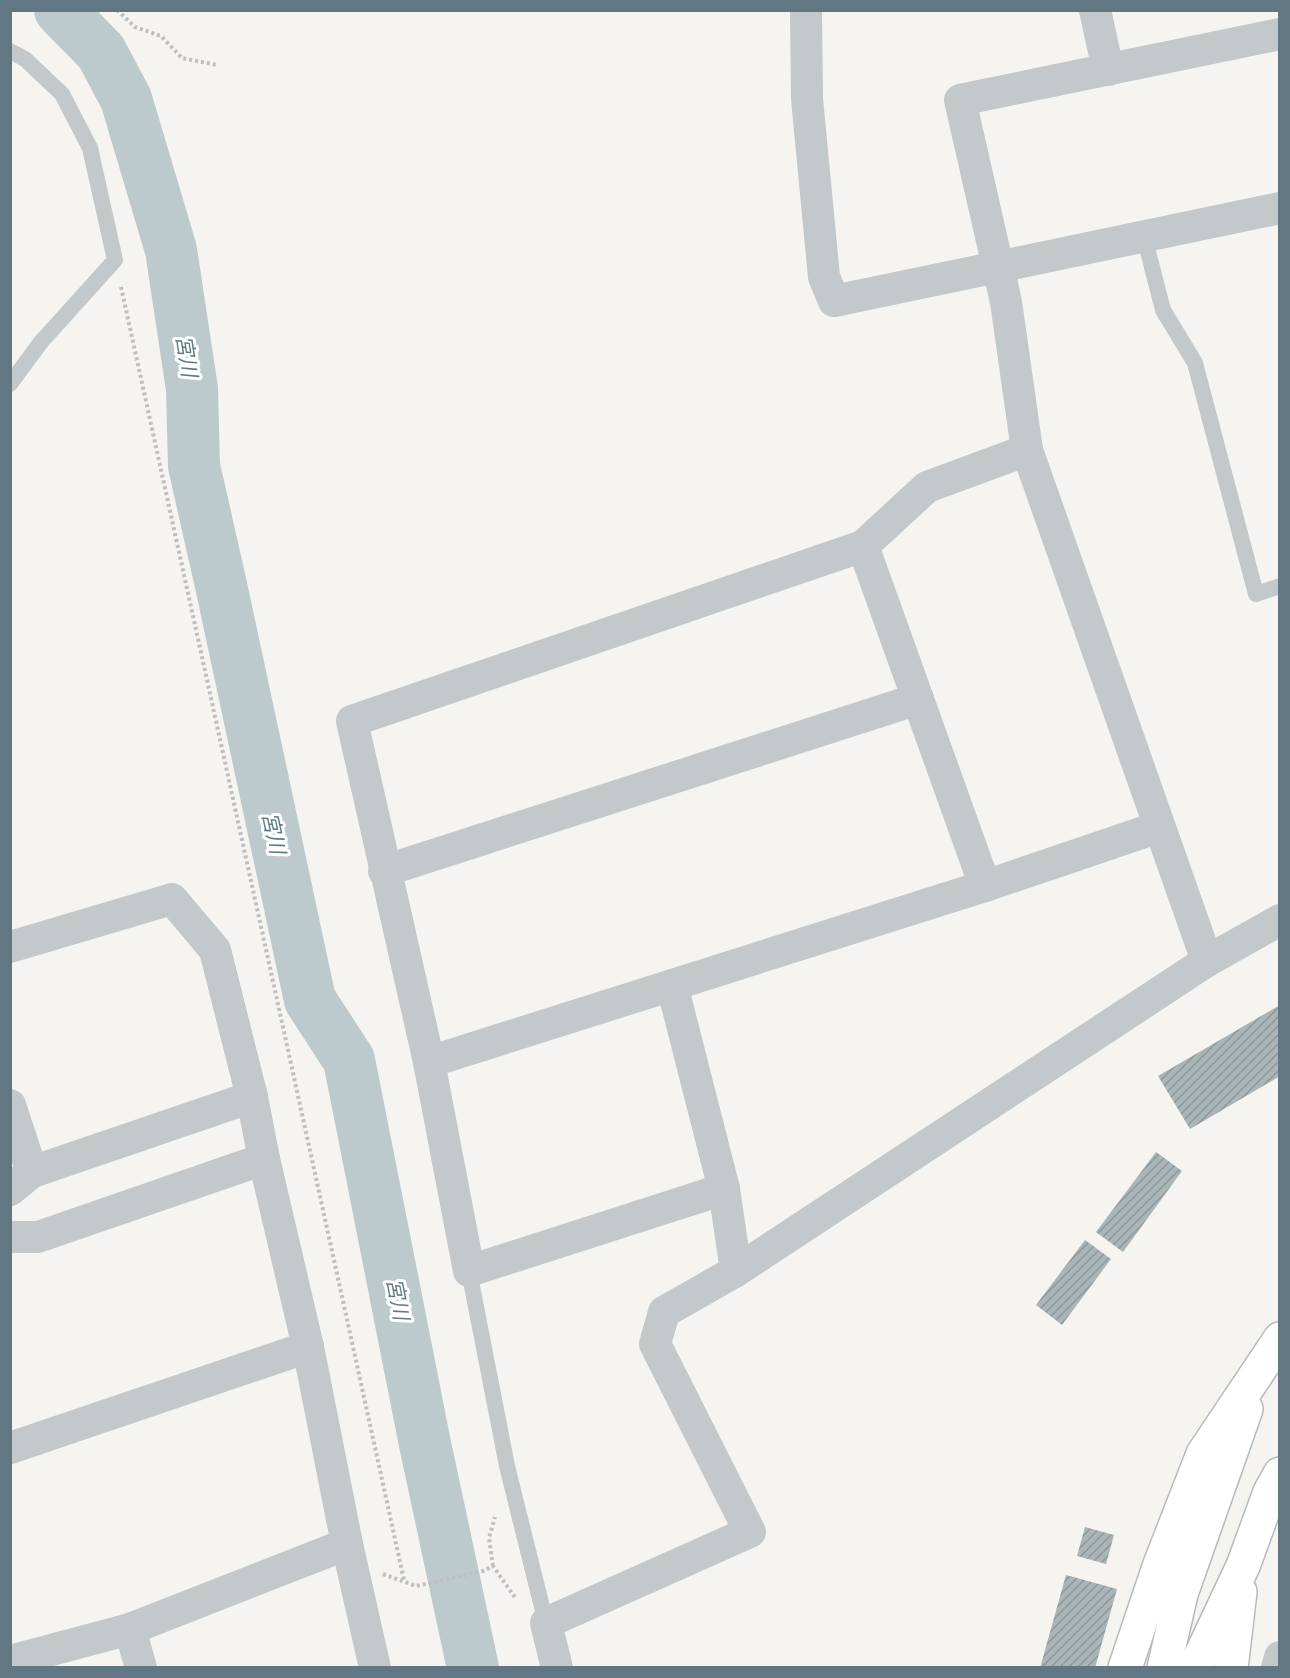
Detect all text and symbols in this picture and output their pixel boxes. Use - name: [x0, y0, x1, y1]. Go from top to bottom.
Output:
- water label: 宮川: [171, 333, 203, 381]
- water label: 宮川: [257, 810, 291, 858]
- water label: 宮川: [382, 1276, 415, 1324]

